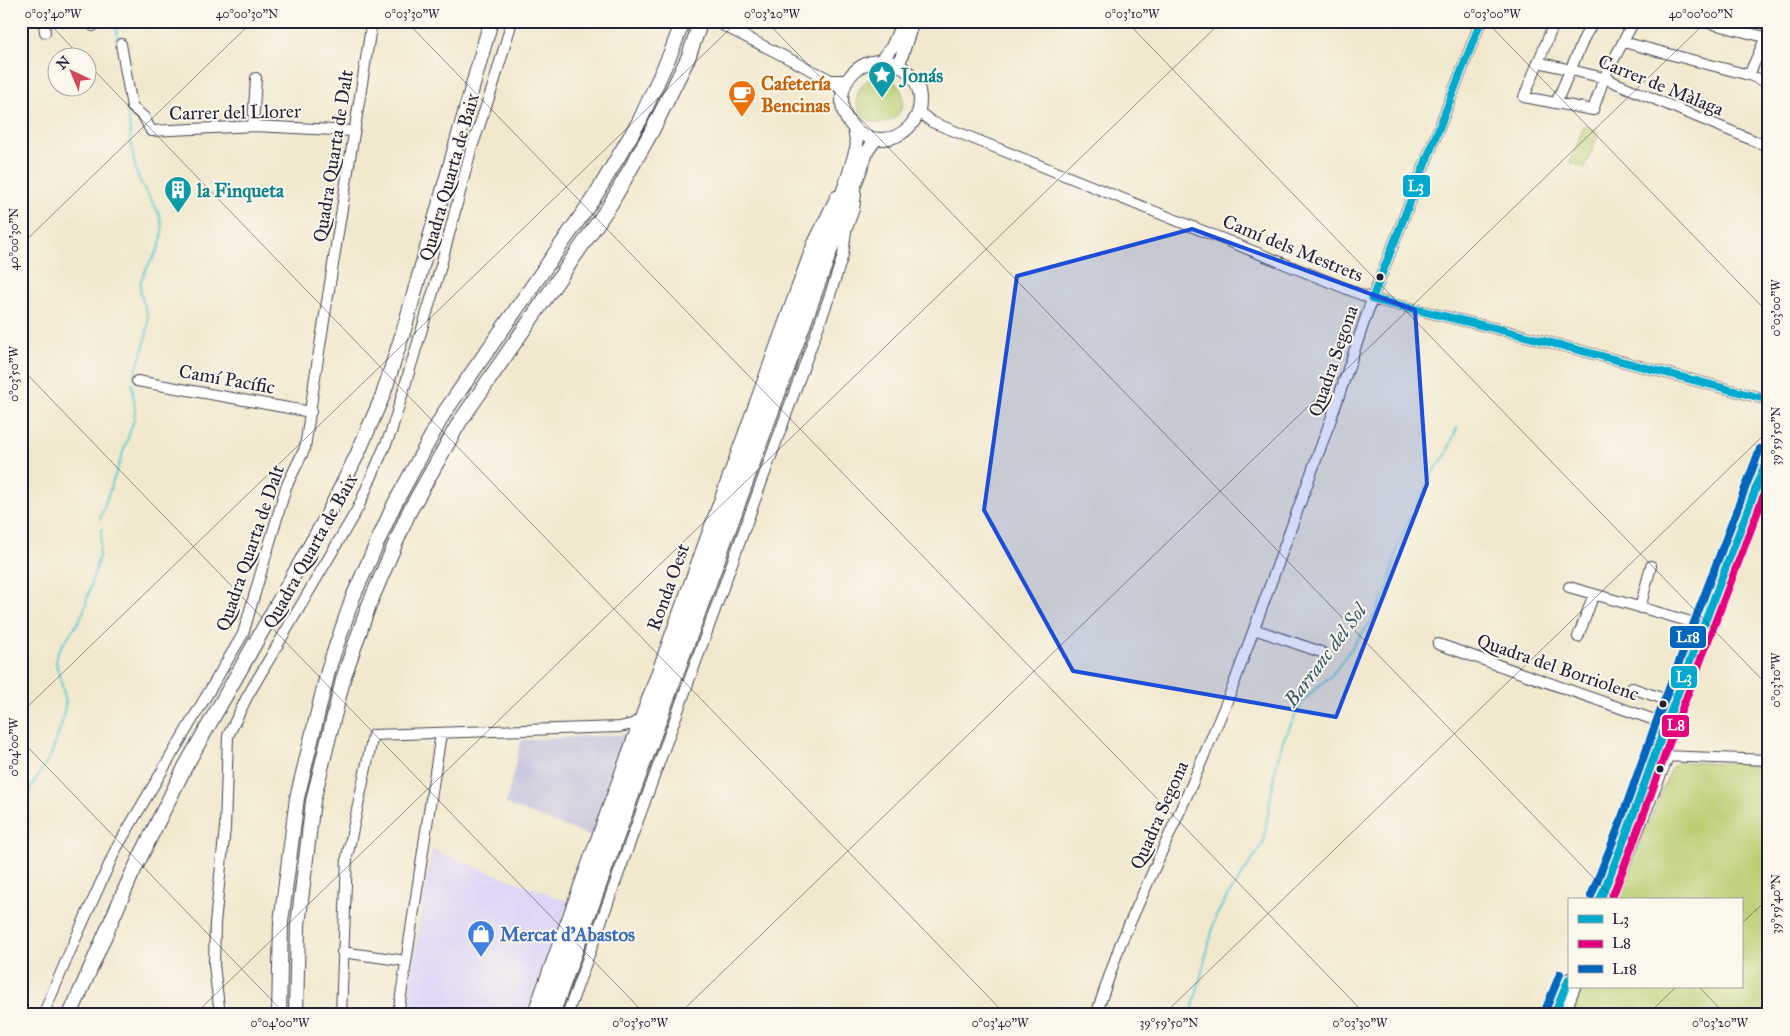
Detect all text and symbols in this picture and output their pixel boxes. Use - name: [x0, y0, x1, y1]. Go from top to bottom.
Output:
- text: 0°03'40"W: [25, 7, 82, 21]
- text: 40°00'30"N: [216, 7, 278, 21]
- text: 0°03'30"W: [385, 7, 440, 21]
- text: 0°03'20"W: [744, 7, 801, 21]
- text: 0°03'10"W: [1105, 7, 1160, 21]
- text: 0°03'00"W: [1463, 7, 1521, 21]
- text: 40°00'00"N: [1669, 7, 1733, 21]
- north arrow: [48, 48, 98, 98]
- street label: Carrer de Màlaga: [1594, 49, 1728, 122]
- text: N: [53, 53, 74, 73]
- place icon: Jonás: [867, 60, 897, 99]
- place label: Jonás: [898, 64, 943, 88]
- street label: Quadra Quarta de Dalt: [308, 68, 358, 244]
- place label: Cafetería Bencinas: [761, 72, 832, 117]
- cafe icon: Cafetería Bencinas: [727, 79, 757, 118]
- street label: Quadra Quarta de Baix: [414, 90, 484, 264]
- street label: Carrer del Llorer: [169, 99, 302, 125]
- line badge: L3: [1402, 174, 1431, 198]
- building icon: la Finqueta: [163, 175, 193, 214]
- text: L3: [1408, 178, 1424, 196]
- place label: la Finqueta: [196, 179, 285, 203]
- text: 40°00'30"N: [7, 208, 21, 270]
- street label: Camí dels Mestrets: [1219, 209, 1367, 287]
- unlabelled marker: [1375, 272, 1385, 282]
- text: 0°03'00"W: [1769, 279, 1783, 337]
- street label: Quadra Segona: [1303, 301, 1364, 420]
- text: 0°03'50"W: [7, 346, 21, 402]
- street label: Camí Pacífic: [177, 359, 277, 399]
- text: 39°59'50"N: [1769, 407, 1783, 465]
- street label: Quadra Quarta de Dalt: [211, 462, 289, 634]
- street label: Quadra Quarta de Baix: [258, 469, 362, 633]
- street label: Ronda Oest: [642, 540, 694, 634]
- water label: Barranc del Sol: [1278, 598, 1372, 712]
- line badge: L18: [1669, 625, 1707, 649]
- street label: Quadra del Borriolenc: [1474, 629, 1642, 705]
- text: L18: [1676, 629, 1700, 646]
- text: 0°03'10"W: [1769, 652, 1783, 707]
- line badge: L3: [1670, 665, 1698, 689]
- text: L3: [1676, 669, 1692, 687]
- unlabelled marker: [1658, 699, 1668, 709]
- line badge: L8: [1661, 714, 1690, 738]
- text: 0°04'00"W: [7, 717, 21, 776]
- text: L8: [1667, 717, 1685, 734]
- street label: Quadra Segona: [1125, 756, 1194, 873]
- unlabelled marker: [1655, 764, 1665, 774]
- text: 39°59'40"N: [1769, 874, 1783, 934]
- legend: [1568, 898, 1742, 988]
- text: L3: [1612, 910, 1629, 928]
- shop icon: Mercat d'Abastos: [466, 919, 496, 958]
- place label: Mercat d'Abastos: [500, 923, 635, 946]
- text: L8: [1612, 934, 1631, 952]
- text: L18: [1612, 960, 1637, 978]
- text: 0°04'00"W: [251, 1016, 310, 1030]
- text: 0°03'50"W: [612, 1016, 668, 1030]
- text: 0°03'40"W: [972, 1016, 1029, 1030]
- text: 39°59'50"N: [1140, 1016, 1198, 1030]
- text: 0°03'30"W: [1333, 1016, 1388, 1030]
- text: 0°03'20"W: [1692, 1016, 1749, 1030]

